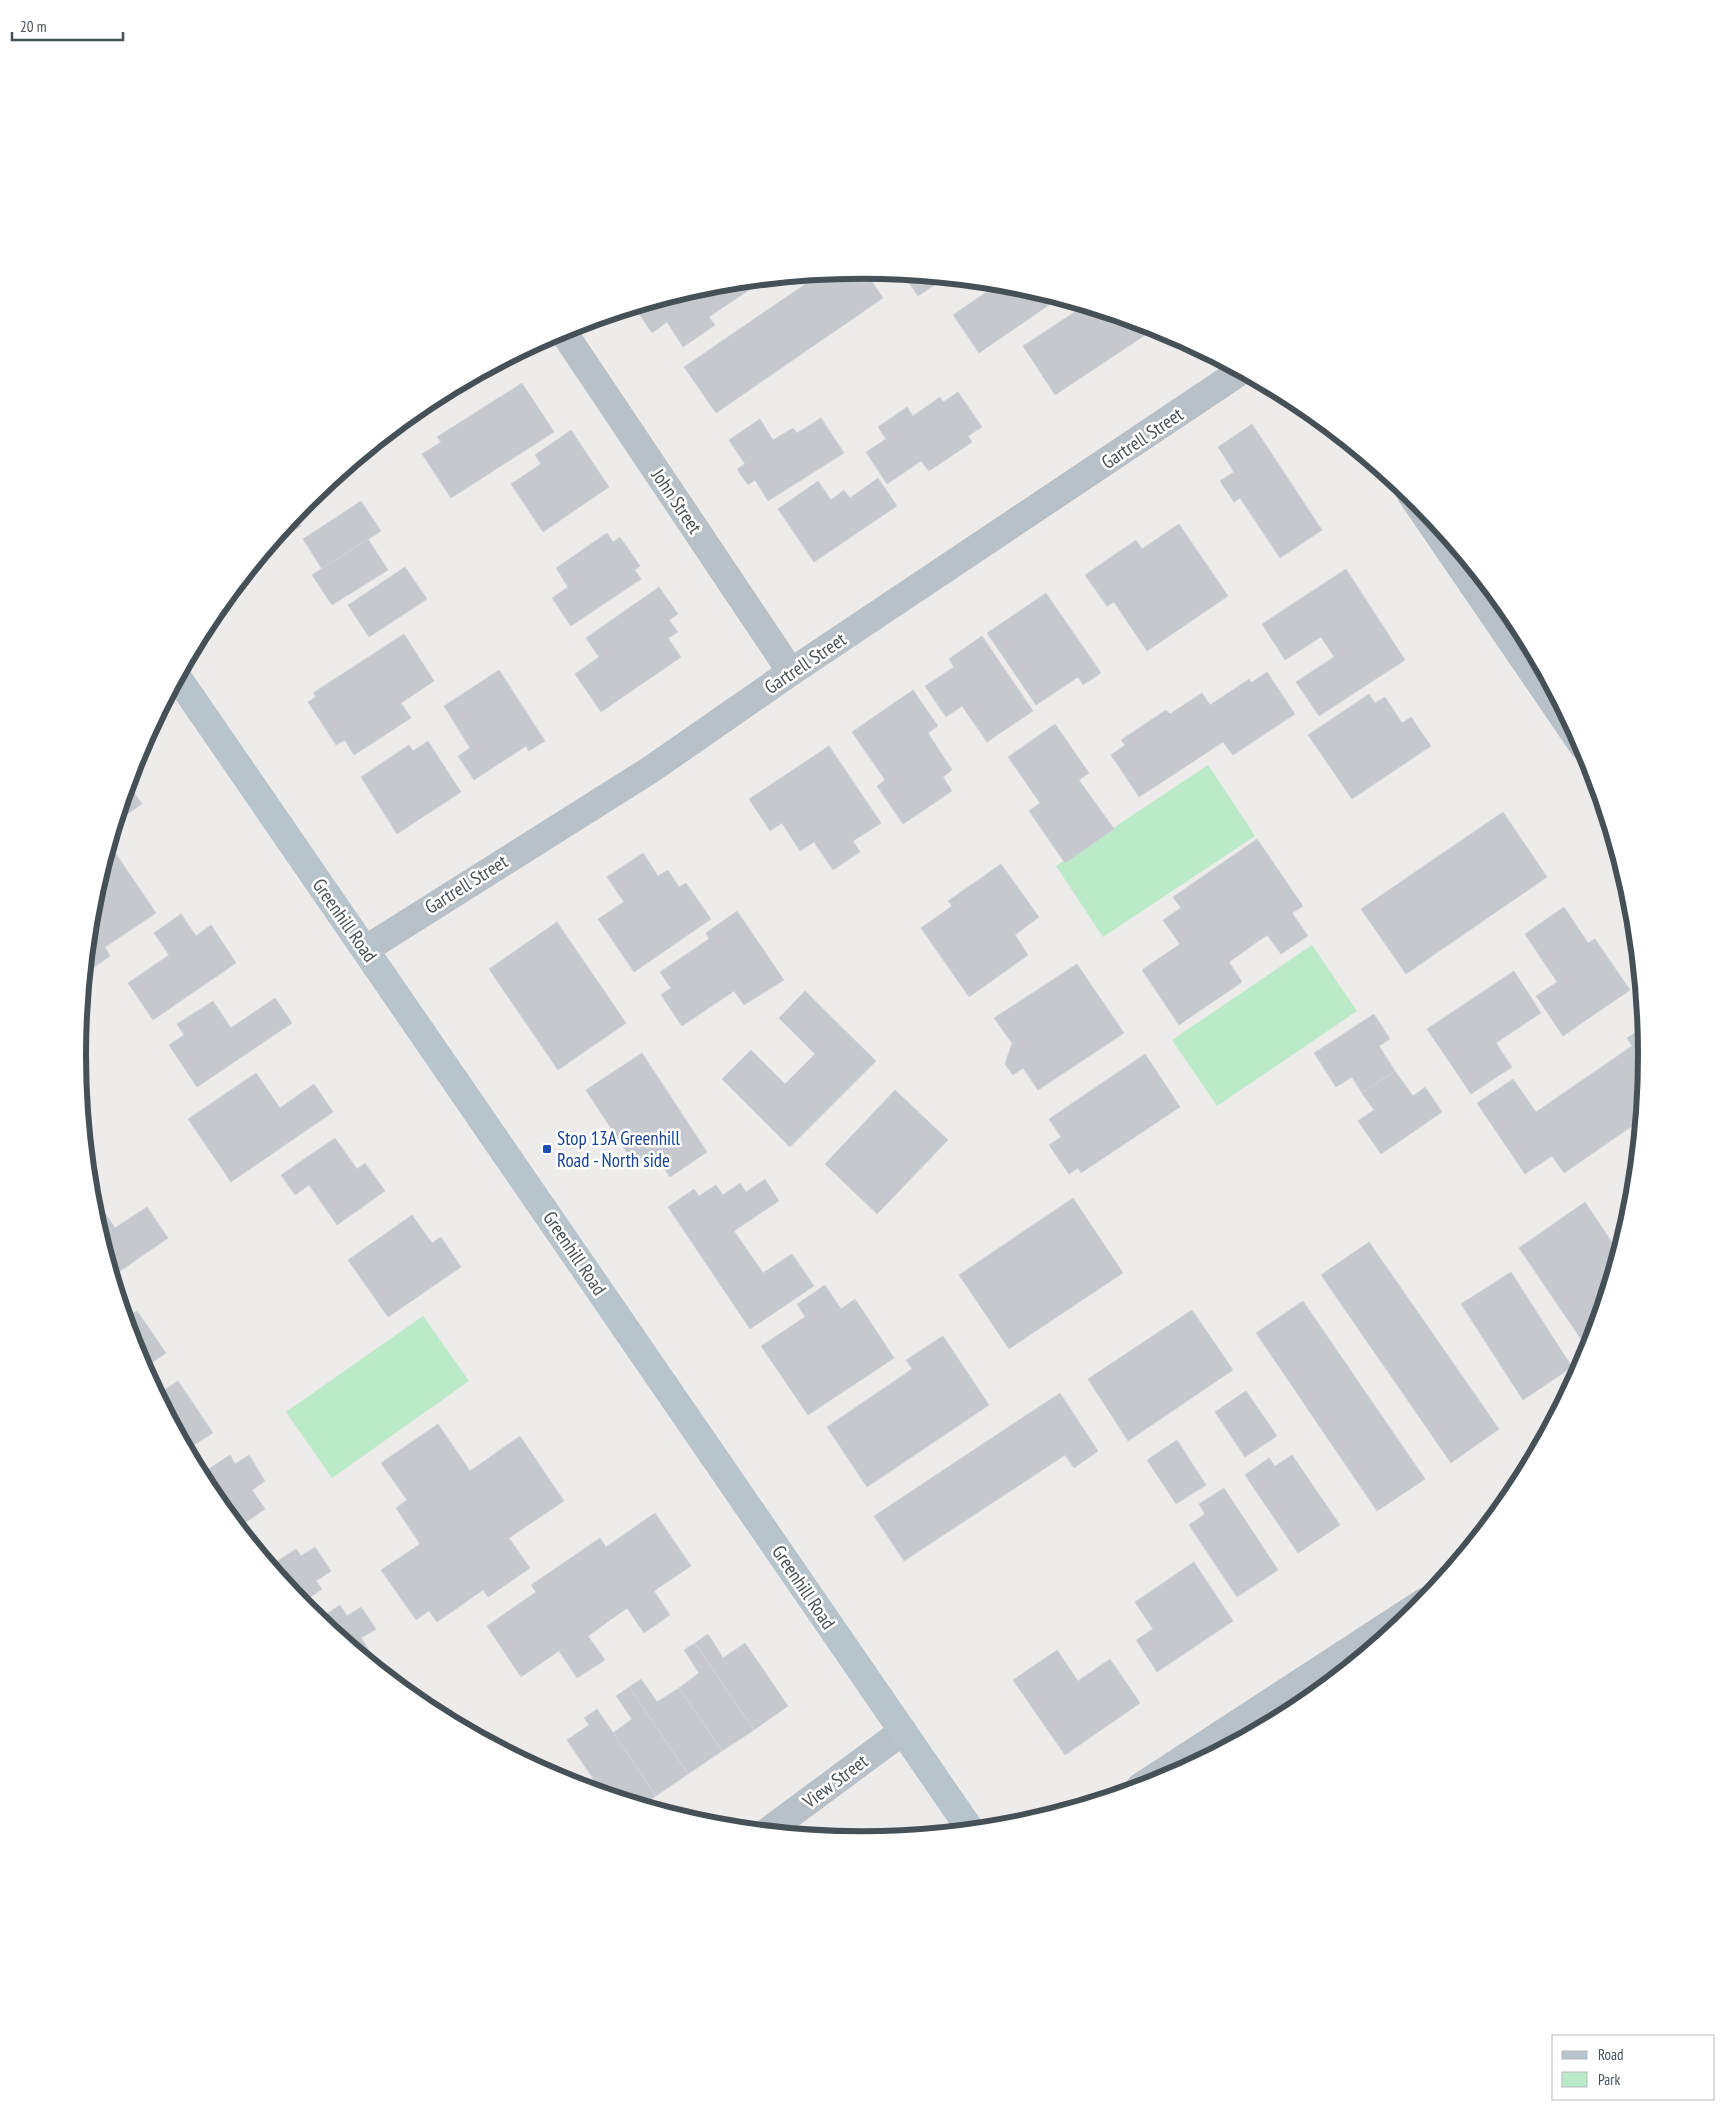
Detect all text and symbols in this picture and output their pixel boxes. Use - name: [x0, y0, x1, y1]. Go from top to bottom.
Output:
- scale bar: [12, 10, 124, 42]
- text: 20 m: [20, 17, 46, 36]
- street label: Gartrell Street: [1097, 402, 1188, 474]
- street label: John Street: [646, 463, 708, 539]
- street label: Gartrell Street: [760, 627, 851, 699]
- street label: Gartrell Street: [420, 849, 512, 919]
- street label: Greenhill Road: [308, 874, 382, 966]
- place label: Stop 13A Greenhill Road - North side: [557, 1126, 681, 1172]
- marker: Stop 13A Greenhill Road - North side: [541, 1143, 553, 1155]
- street label: Greenhill Road: [538, 1206, 612, 1300]
- street label: Greenhill Road: [767, 1540, 841, 1634]
- street label: View Street: [797, 1748, 873, 1814]
- legend: [1552, 2035, 1715, 2100]
- text: Road: [1598, 2045, 1624, 2064]
- text: Park: [1598, 2070, 1620, 2089]

